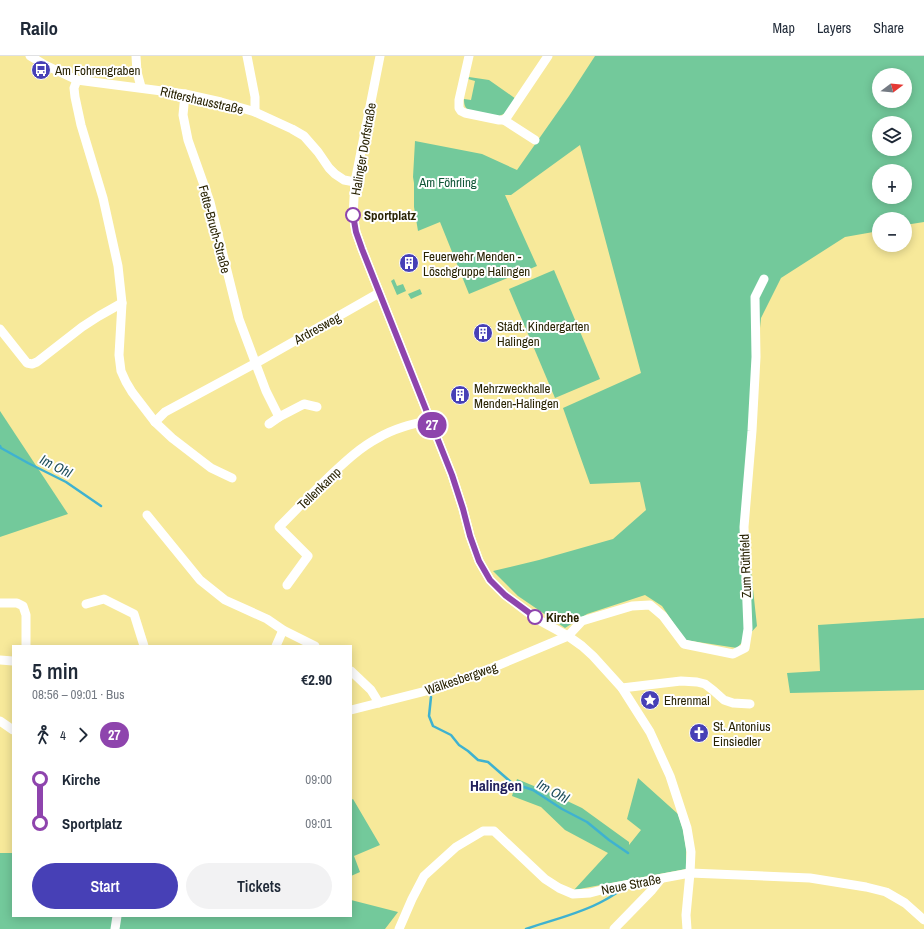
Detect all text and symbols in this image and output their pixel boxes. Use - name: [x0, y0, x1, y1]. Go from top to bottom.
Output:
- text: Railo: [20, 15, 58, 41]
- text: Map: [773, 19, 795, 37]
- text: Layers: [817, 19, 851, 37]
- text: Share: [873, 19, 904, 37]
- bus stop icon: Am Fohrengraben: [30, 59, 52, 81]
- place label: Am Fohrengraben: [54, 62, 140, 79]
- north arrow: [872, 68, 912, 108]
- map controls: [872, 68, 912, 252]
- street label: Rittershausstraße: [159, 83, 245, 118]
- street label: Halinger Dorfstraße: [347, 101, 380, 197]
- button: layers: [872, 116, 912, 156]
- button: +: [872, 164, 912, 204]
- park label: Am Föhrling: [418, 174, 477, 191]
- street label: Fette-Bruch-Straße: [195, 183, 234, 275]
- marker: Sportplatz: [345, 207, 361, 223]
- place label: Sportplatz: [364, 207, 417, 224]
- button: −: [872, 212, 912, 252]
- place label: Feuerwehr Menden - Löschgruppe Halingen: [423, 248, 530, 280]
- building icon: Feuerwehr Menden - Löschgruppe Halingen: [398, 252, 420, 274]
- street label: Ardresweg: [290, 309, 344, 349]
- place label: Städt. Kindergarten Halingen: [497, 318, 590, 350]
- building icon: Städt. Kindergarten Halingen: [472, 322, 494, 344]
- place label: Mehrzweckhalle Menden-Halingen: [474, 380, 559, 412]
- building icon: Mehrzweckhalle Menden-Halingen: [449, 384, 471, 406]
- line badge: 27: [414, 412, 450, 438]
- text: 27: [426, 416, 438, 434]
- water label: Im Ohl: [37, 450, 76, 482]
- street label: Tellenkamp: [294, 463, 345, 513]
- street label: Zum Rüthfeld: [736, 534, 755, 598]
- marker: Kirche: [527, 609, 543, 625]
- place label: Kirche: [546, 609, 579, 626]
- text: 5 min: [32, 656, 78, 686]
- street label: Wälkesbergweg: [423, 658, 500, 699]
- text: €2.90: [301, 669, 332, 690]
- text: 08:56 – 09:01 · Bus: [32, 686, 124, 703]
- place icon: Ehrenmal: [639, 689, 661, 711]
- place label: Ehrenmal: [664, 692, 710, 709]
- place label: St. Antonius Einsiedler: [713, 718, 771, 750]
- church icon: St. Antonius Einsiedler: [688, 722, 710, 744]
- icon: walk: [32, 724, 54, 746]
- icon: forward: [72, 724, 94, 746]
- text: 27: [108, 726, 121, 744]
- text: 4: [60, 727, 66, 744]
- text: Kirche: [62, 769, 100, 790]
- text: 09:00: [305, 771, 332, 788]
- district label: Halingen: [470, 775, 522, 796]
- water label: Im Ohl: [534, 775, 573, 807]
- text: Sportplatz: [62, 813, 122, 834]
- text: 09:01: [305, 815, 332, 832]
- button: Start: [32, 863, 178, 909]
- button: Tickets: [186, 863, 332, 909]
- street label: Neue Straße: [600, 870, 662, 899]

